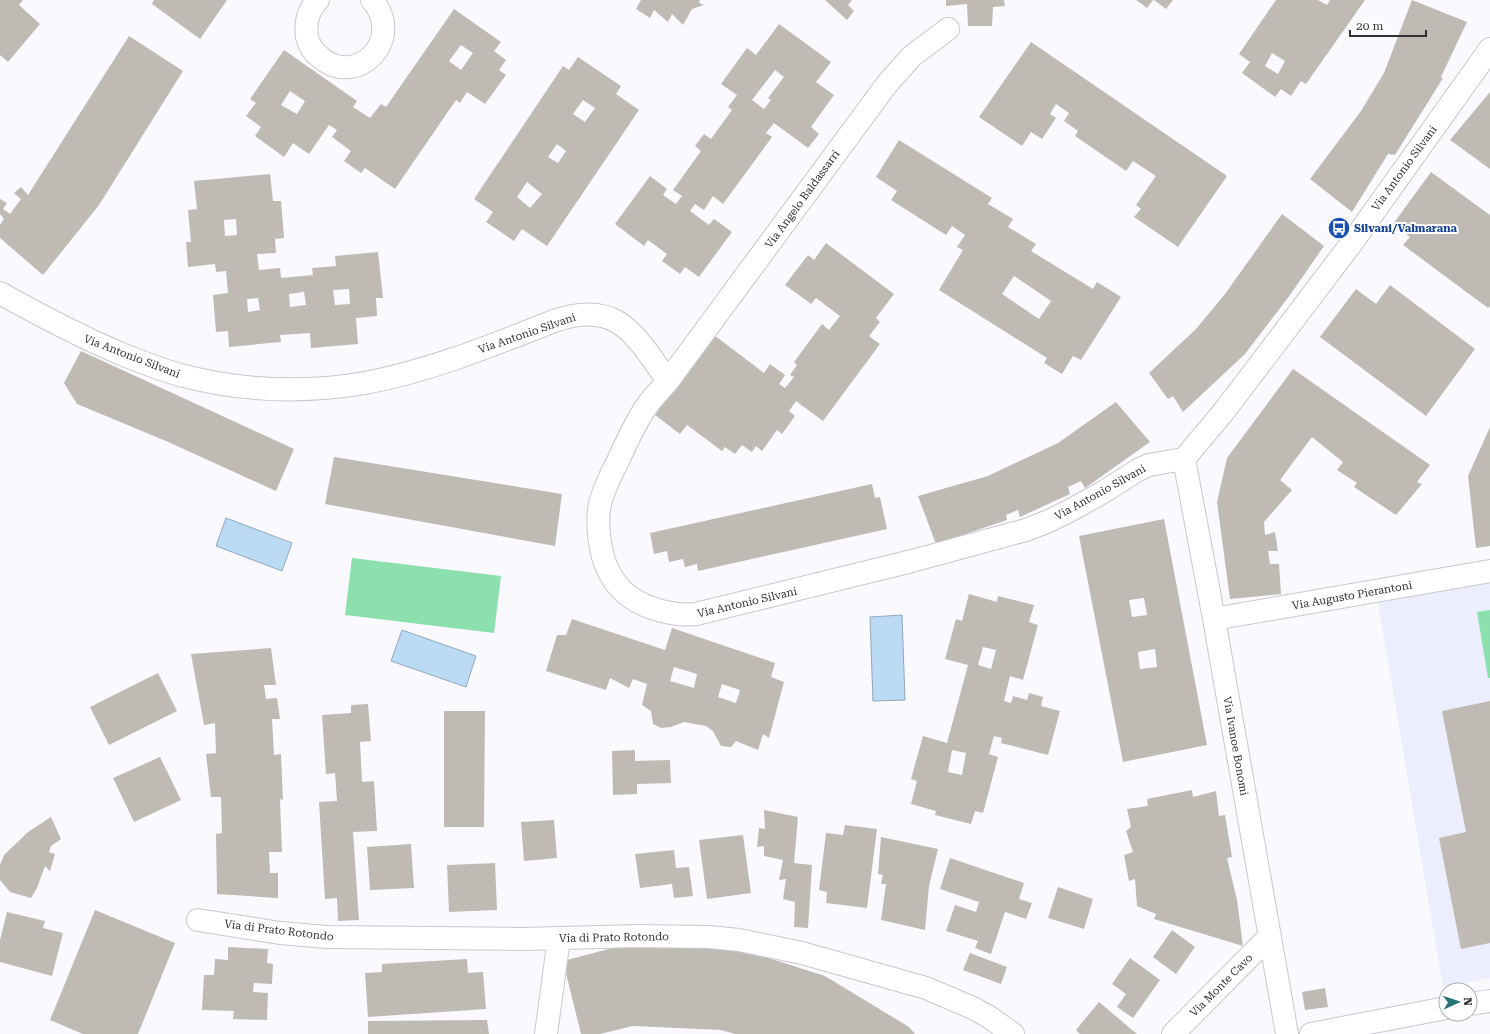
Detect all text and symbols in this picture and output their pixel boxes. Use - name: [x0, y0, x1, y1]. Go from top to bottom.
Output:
- scale bar: [1350, 12, 1426, 38]
- text: 20 m: [1356, 19, 1383, 33]
- street label: Via Antonio Silvani: [1369, 123, 1440, 213]
- street label: Via Angelo Baldassarri: [762, 147, 843, 251]
- bus stop icon: Silvani/Valmarana: [1326, 215, 1352, 241]
- place label: Silvani/Valmarana: [1354, 222, 1458, 235]
- street label: Via Antonio Silvani: [477, 311, 578, 356]
- street label: Via Antonio Silvani: [82, 332, 182, 381]
- street label: Via Antonio Silvani: [1052, 462, 1148, 523]
- street label: Via Augusto Pierantoni: [1291, 578, 1414, 612]
- street label: Via Antonio Silvani: [696, 585, 799, 620]
- street label: Via Ivanoe Bonomi: [1220, 696, 1251, 797]
- street label: Via di Prato Rotondo: [224, 917, 335, 944]
- street label: Via di Prato Rotondo: [559, 930, 669, 945]
- street label: Via Monte Cavo: [1187, 951, 1256, 1019]
- north arrow: [1438, 982, 1478, 1022]
- text: N: [1461, 997, 1474, 1007]

